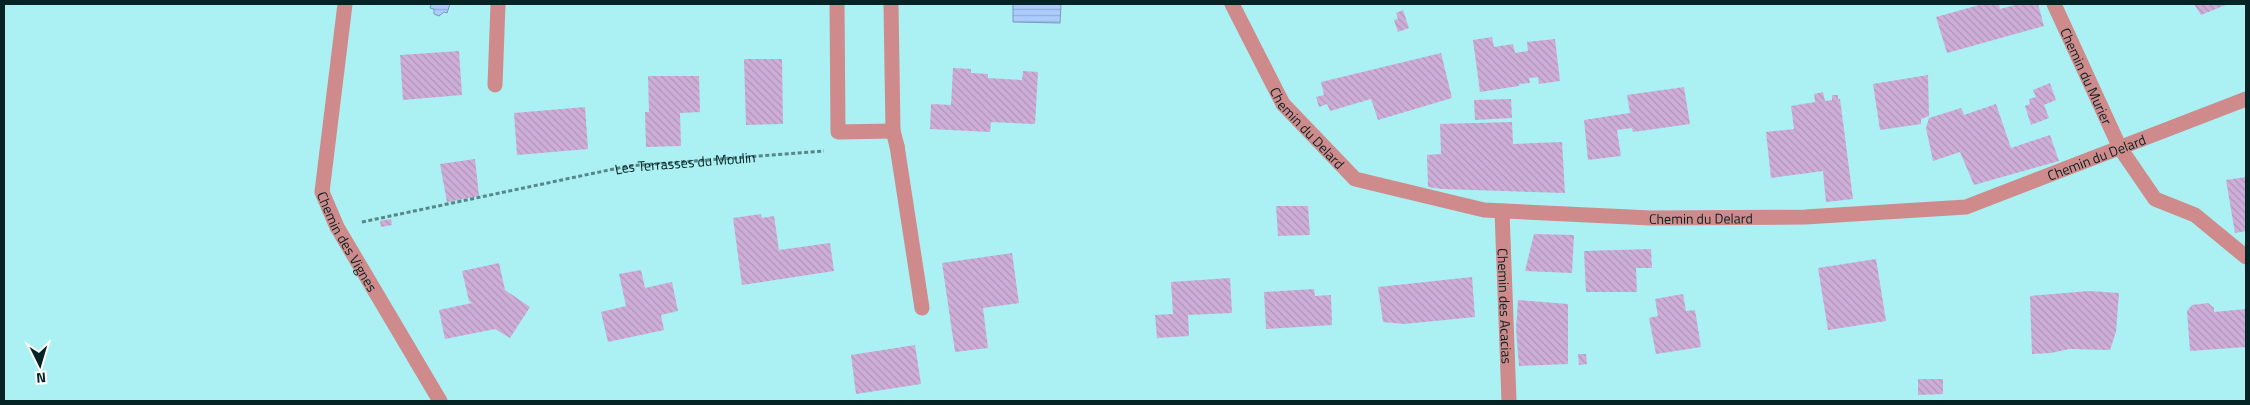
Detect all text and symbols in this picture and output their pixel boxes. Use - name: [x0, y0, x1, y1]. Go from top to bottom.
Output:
- street label: Chemin du Murier: [2056, 24, 2118, 128]
- street label: Chemin du Delard: [1265, 83, 1350, 173]
- street label: Chemin du Delard: [2044, 128, 2149, 185]
- street label: Les Terrasses du Moulin: [613, 146, 756, 179]
- street label: Chemin des Vignes: [312, 188, 383, 295]
- street label: Chemin du Delard: [1649, 207, 1753, 229]
- street label: Chemin des Acacias: [1493, 248, 1518, 364]
- north arrow: [15, 340, 65, 390]
- text: N: [35, 368, 47, 389]

